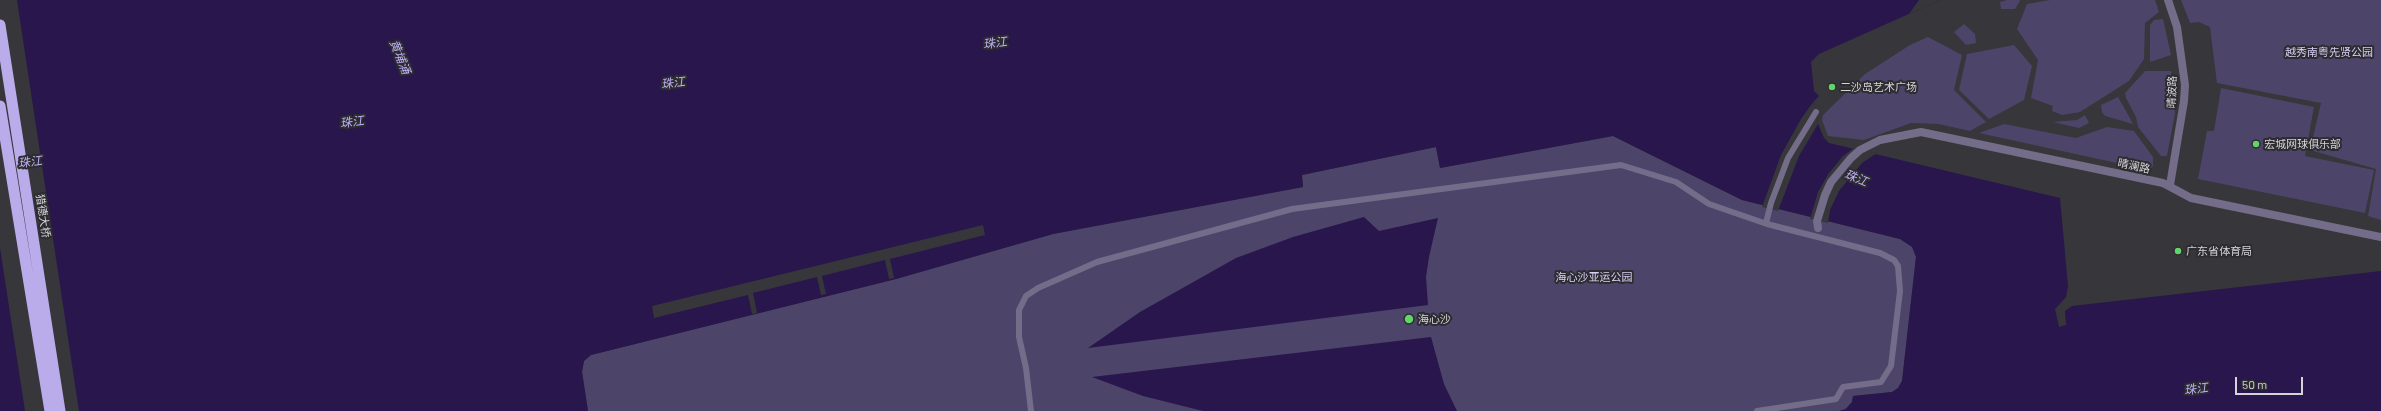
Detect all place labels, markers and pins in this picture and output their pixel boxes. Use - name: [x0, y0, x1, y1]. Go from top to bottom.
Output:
- place label: 二沙岛艺术广场: [1840, 80, 1917, 94]
- marker: 二沙岛艺术广场: [1827, 82, 1837, 92]
- place label: 宏城网球俱乐部: [2264, 137, 2341, 151]
- marker: 宏城网球俱乐部: [2251, 139, 2261, 149]
- place label: 广东省体育局: [2186, 244, 2252, 258]
- marker: 广东省体育局: [2173, 246, 2183, 256]
- place label: 海心沙: [1418, 312, 1451, 326]
- marker: 海心沙: [1403, 313, 1415, 325]

